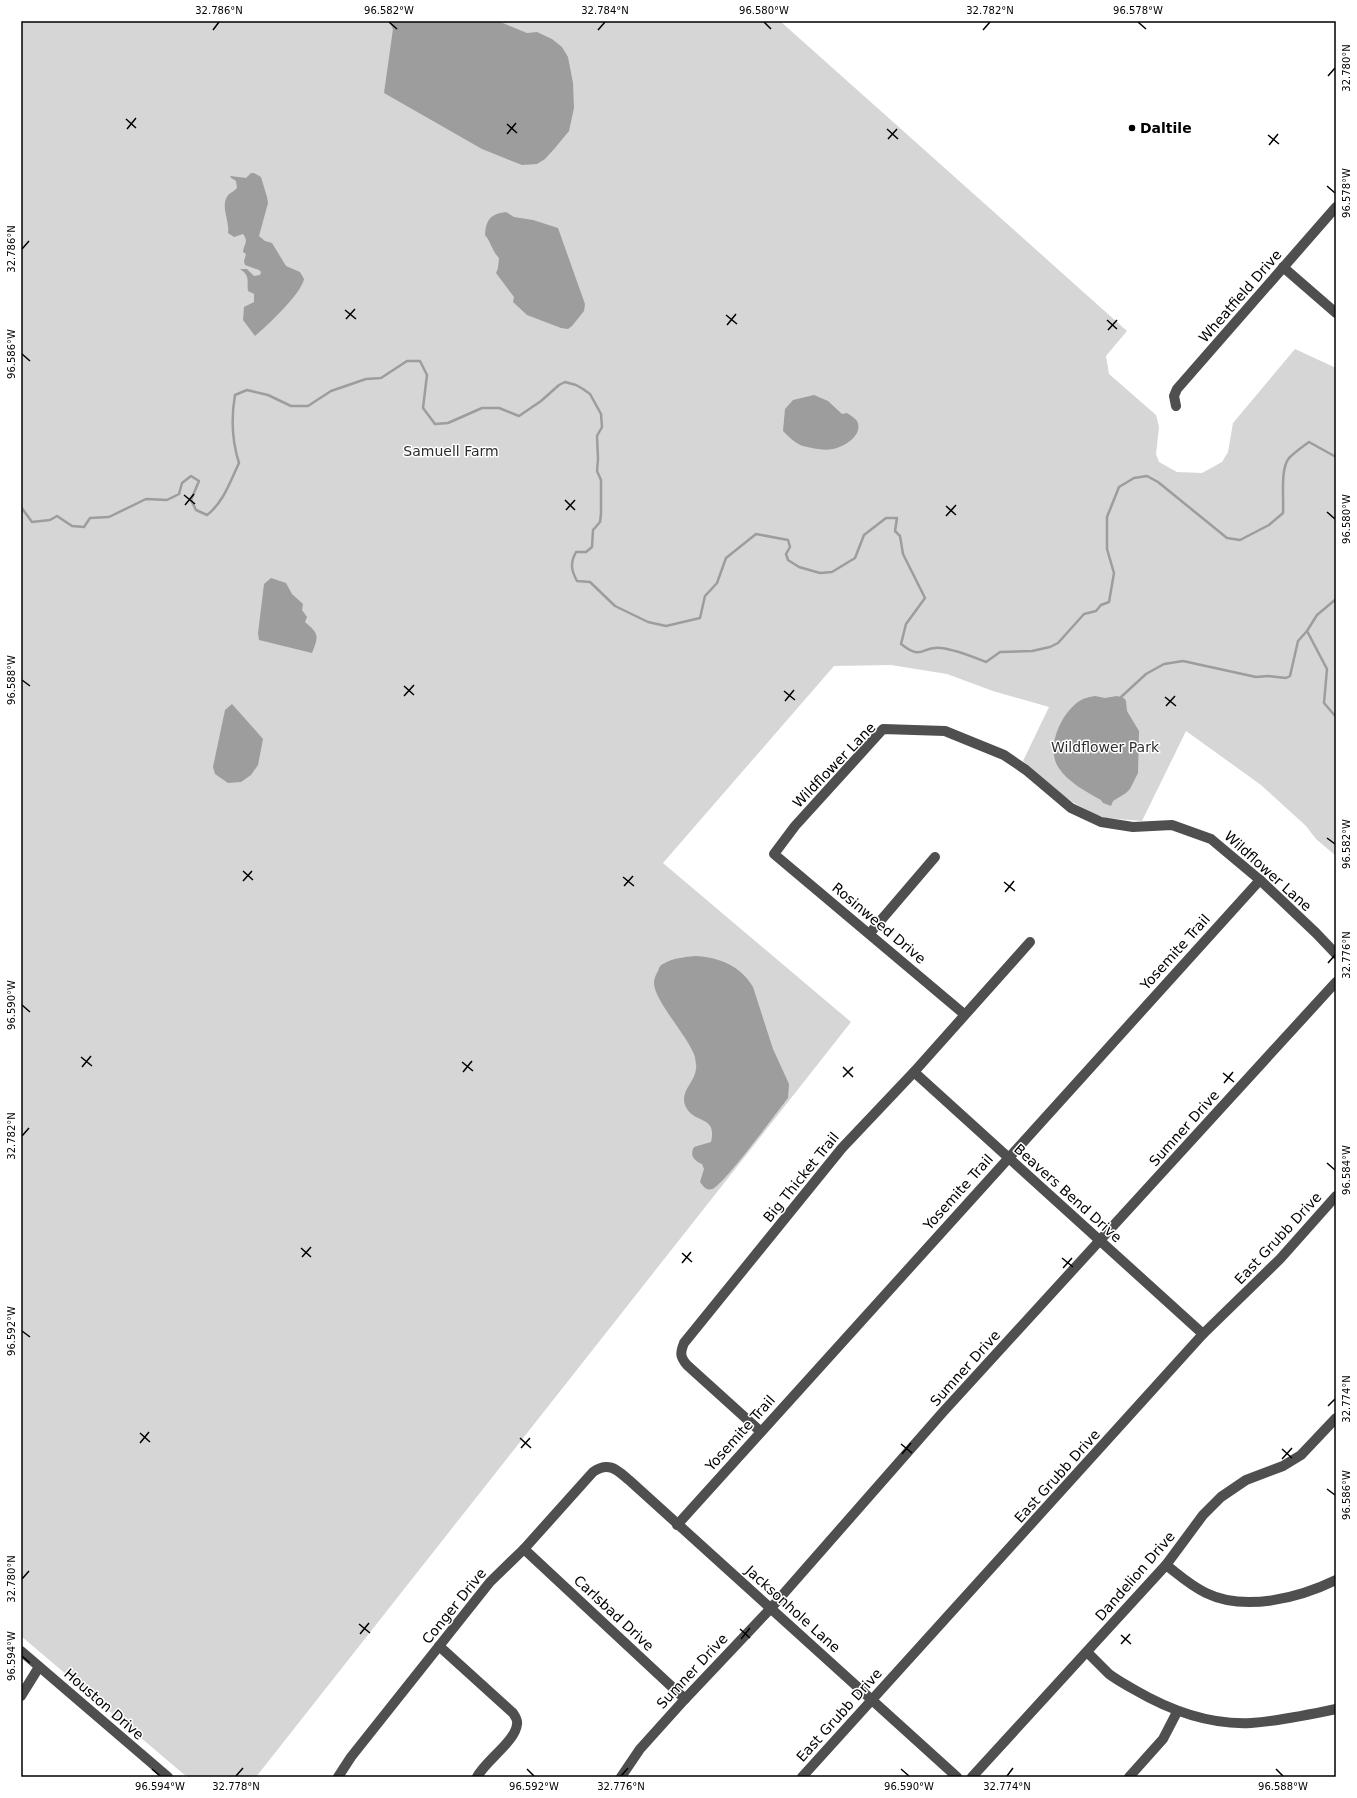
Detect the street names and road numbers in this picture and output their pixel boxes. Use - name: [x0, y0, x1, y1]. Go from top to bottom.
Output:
- street label: Wheatfield Drive: [1195, 246, 1285, 346]
- street label: Wildflower Lane: [789, 719, 879, 811]
- street label: Wildflower Lane: [1221, 828, 1315, 914]
- street label: Rosinweed Drive: [829, 879, 929, 967]
- street label: Yosemite Trail: [1136, 911, 1213, 994]
- street label: Sumner Drive: [1146, 1087, 1222, 1169]
- street label: Big Thicket Trail: [760, 1129, 842, 1225]
- street label: Beavers Bend Drive: [1011, 1141, 1125, 1245]
- street label: Yosemite Trail: [919, 1151, 996, 1234]
- street label: East Grubb Drive: [1231, 1189, 1325, 1287]
- street label: Sumner Drive: [927, 1327, 1003, 1409]
- street label: Yosemite Trail: [701, 1392, 778, 1475]
- street label: East Grubb Drive: [1011, 1426, 1103, 1526]
- street label: Dandelion Drive: [1092, 1528, 1178, 1624]
- street label: Jacksonhole Lane: [742, 1562, 844, 1656]
- street label: Conger Drive: [419, 1565, 489, 1647]
- street label: Carlsbad Drive: [571, 1572, 657, 1654]
- street label: Sumner Drive: [653, 1630, 731, 1712]
- street label: Houston Drive: [61, 1665, 147, 1743]
- street label: East Grubb Drive: [793, 1665, 885, 1765]

